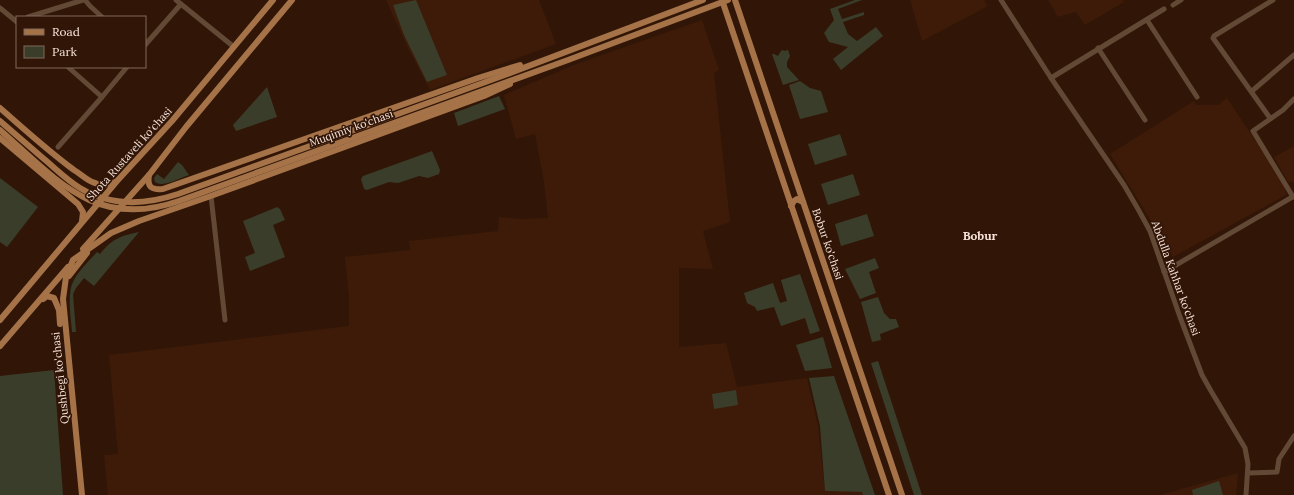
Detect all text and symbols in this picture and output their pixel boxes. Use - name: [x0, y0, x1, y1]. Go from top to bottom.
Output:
- legend: [16, 16, 146, 68]
- text: Road: [52, 24, 80, 39]
- text: Park: [52, 44, 78, 59]
- street label: Shota Rustaveli ko'chasi: [83, 104, 175, 204]
- street label: Muqimiy ko'chasi: [307, 106, 395, 150]
- street label: Bobur ko'chasi: [809, 207, 847, 281]
- street label: Abdulla Kahhar ko'chasi: [1148, 218, 1203, 337]
- district label: Bobur: [963, 228, 998, 243]
- street label: Qushbegi ko'chasi: [48, 331, 72, 425]

